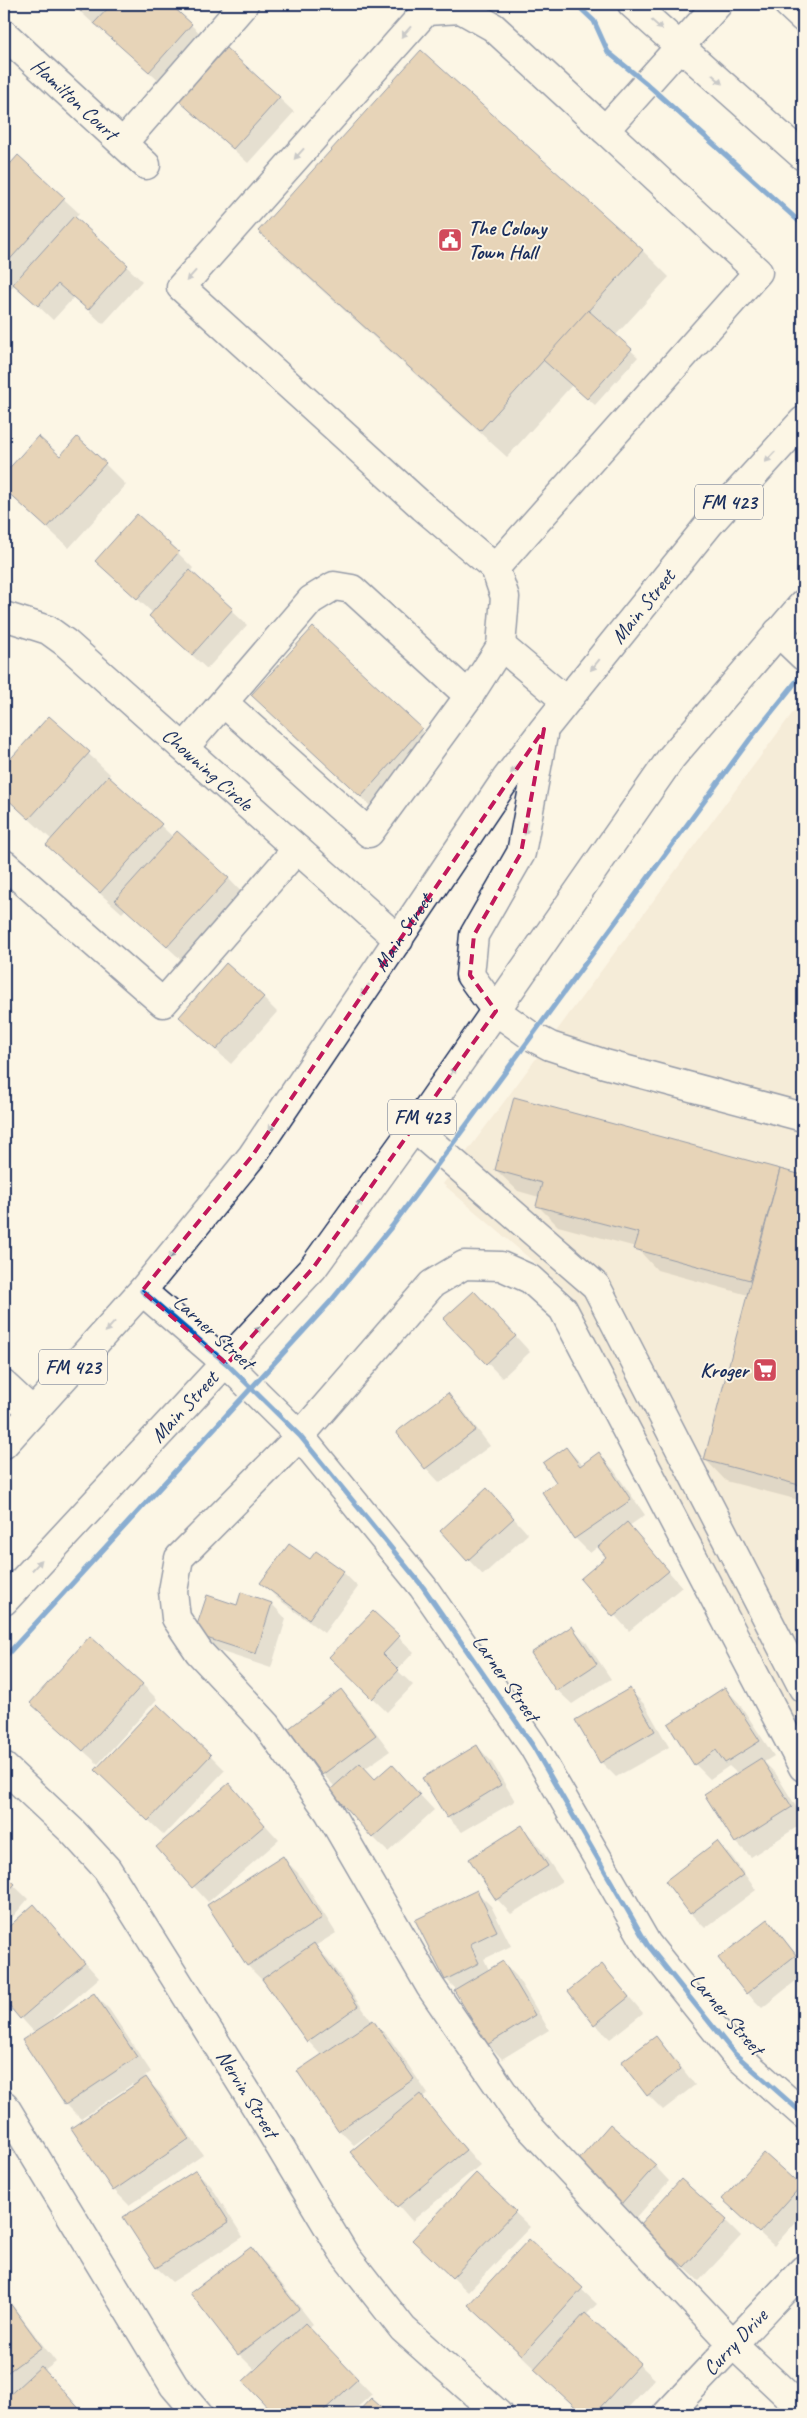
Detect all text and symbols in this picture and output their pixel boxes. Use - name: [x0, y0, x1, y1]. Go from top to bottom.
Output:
- one-way arrow: [650, 19, 662, 31]
- one-way arrow: [401, 26, 412, 39]
- street label: Hamilton Court: [26, 53, 126, 148]
- one-way arrow: [711, 73, 723, 85]
- one-way arrow: [293, 147, 304, 160]
- place label: The Colony Town Hall: [468, 215, 548, 265]
- public building icon: The Colony Town Hall: [437, 227, 463, 253]
- one-way arrow: [185, 269, 197, 281]
- one-way arrow: [764, 451, 776, 463]
- road number: FM 423: [695, 484, 763, 520]
- street label: Main Street: [605, 562, 682, 649]
- one-way arrow: [590, 658, 601, 671]
- street label: Chowning Circle: [157, 722, 260, 818]
- one-way arrow: [509, 761, 520, 774]
- one-way arrow: [521, 821, 529, 837]
- street label: Main Street: [367, 887, 439, 976]
- one-way arrow: [360, 983, 370, 996]
- one-way arrow: [447, 1066, 457, 1080]
- road number: FM 423: [388, 1100, 456, 1134]
- one-way arrow: [268, 1118, 278, 1131]
- one-way arrow: [353, 1199, 363, 1213]
- one-way arrow: [168, 1246, 179, 1259]
- street label: Larner Street: [168, 1289, 262, 1377]
- one-way arrow: [104, 1320, 116, 1332]
- one-way arrow: [250, 1326, 262, 1338]
- road number: FM 423: [39, 1350, 107, 1384]
- place label: Kroger: [700, 1357, 750, 1383]
- supermarket icon: Kroger: [752, 1357, 778, 1383]
- street label: Main Street: [145, 1364, 225, 1448]
- one-way arrow: [31, 1560, 43, 1572]
- street label: Larner Street: [467, 1629, 547, 1729]
- street label: Larner Street: [684, 1968, 772, 2063]
- street label: Nervin Street: [211, 2045, 286, 2145]
- street label: Curry Drive: [697, 2302, 774, 2381]

